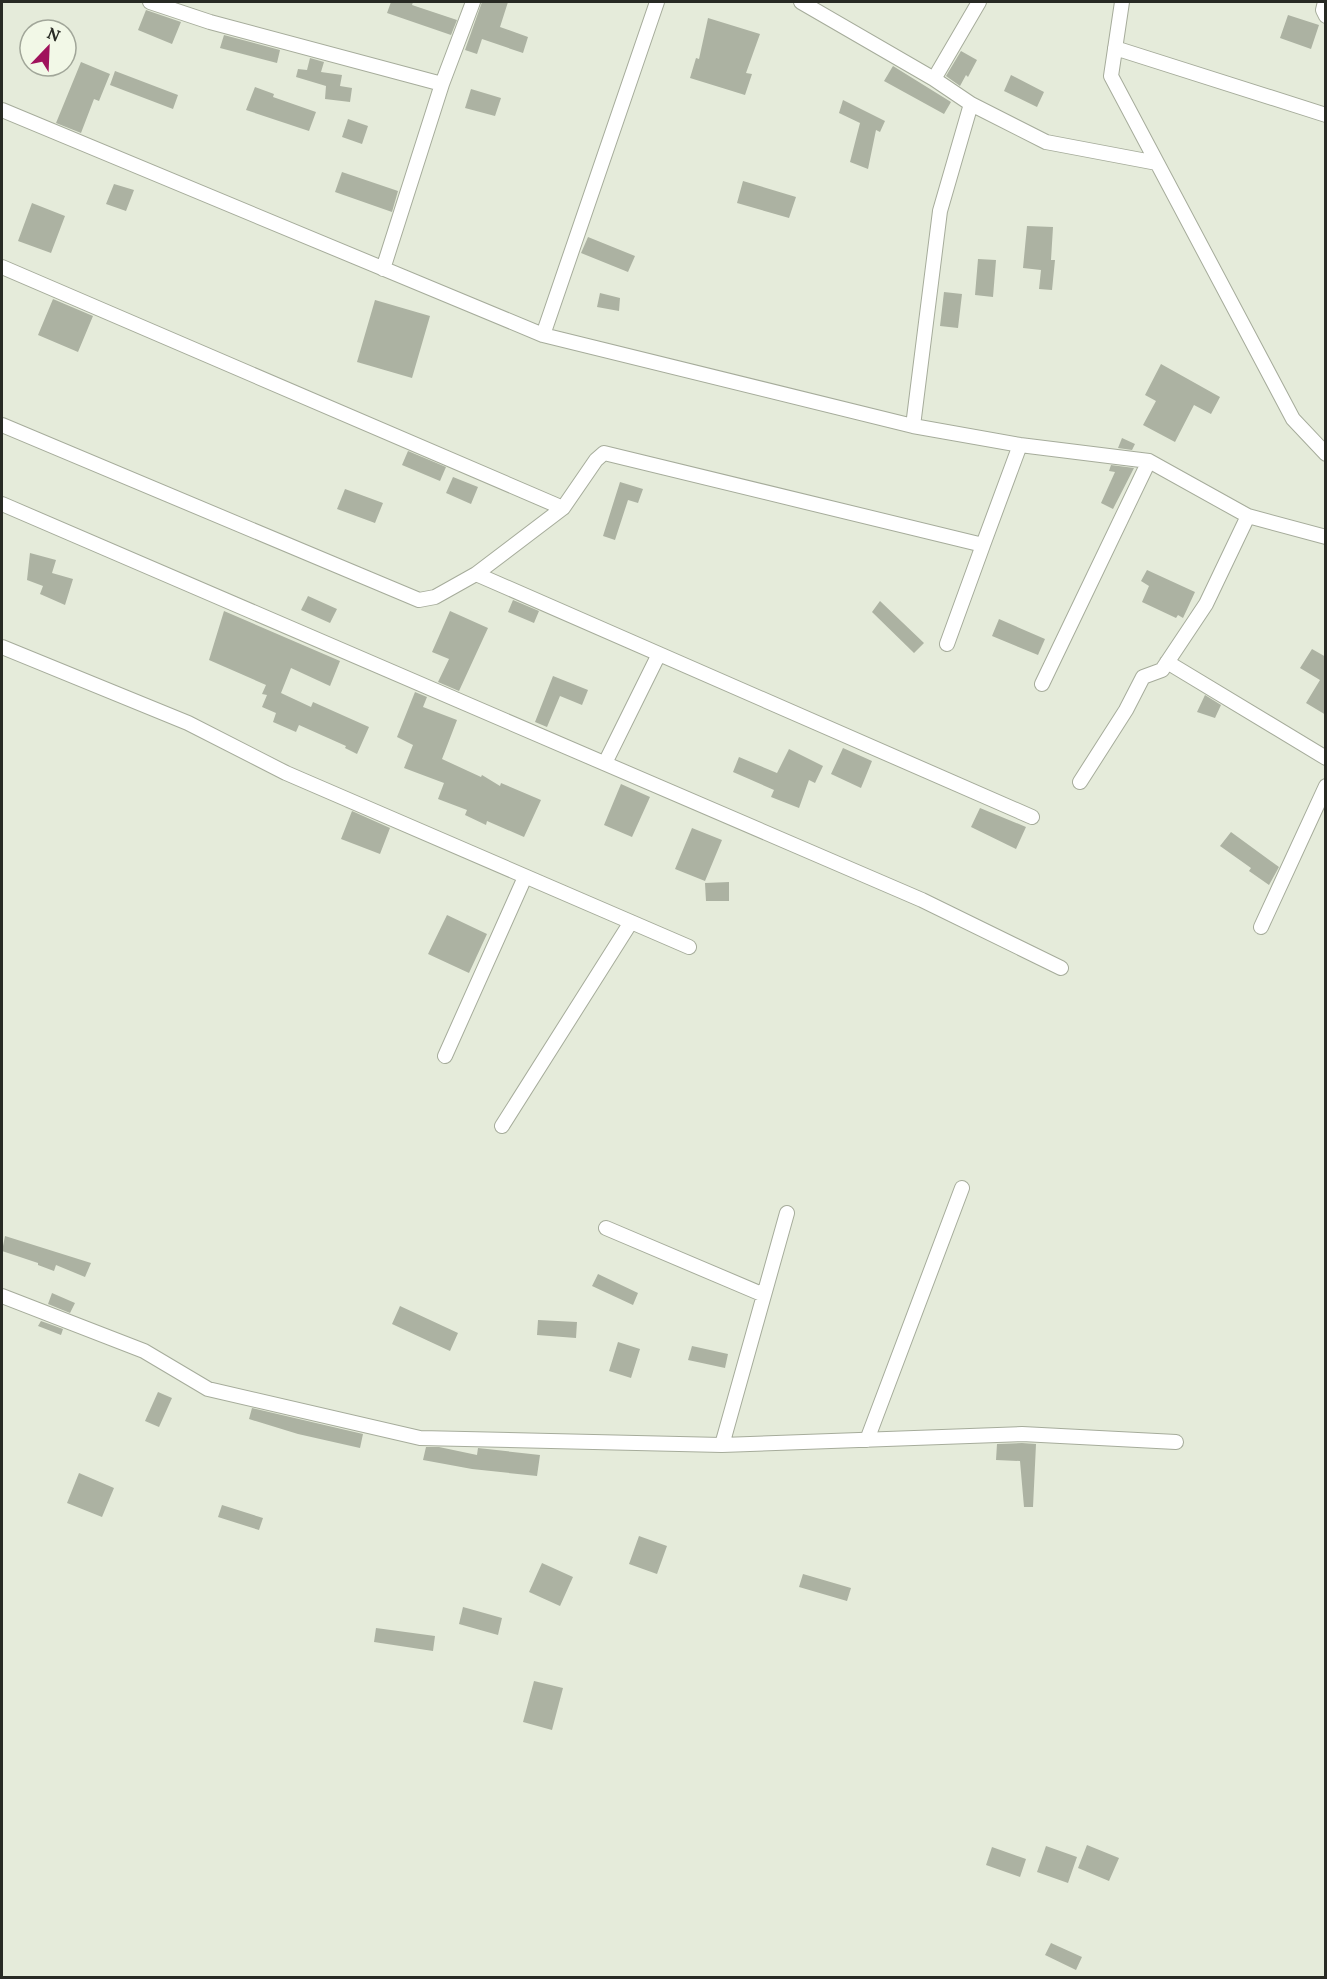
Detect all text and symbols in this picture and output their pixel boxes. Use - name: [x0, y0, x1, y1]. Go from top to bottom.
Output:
- north arrow: [18, 18, 78, 78]
- text: N: [44, 23, 63, 46]

